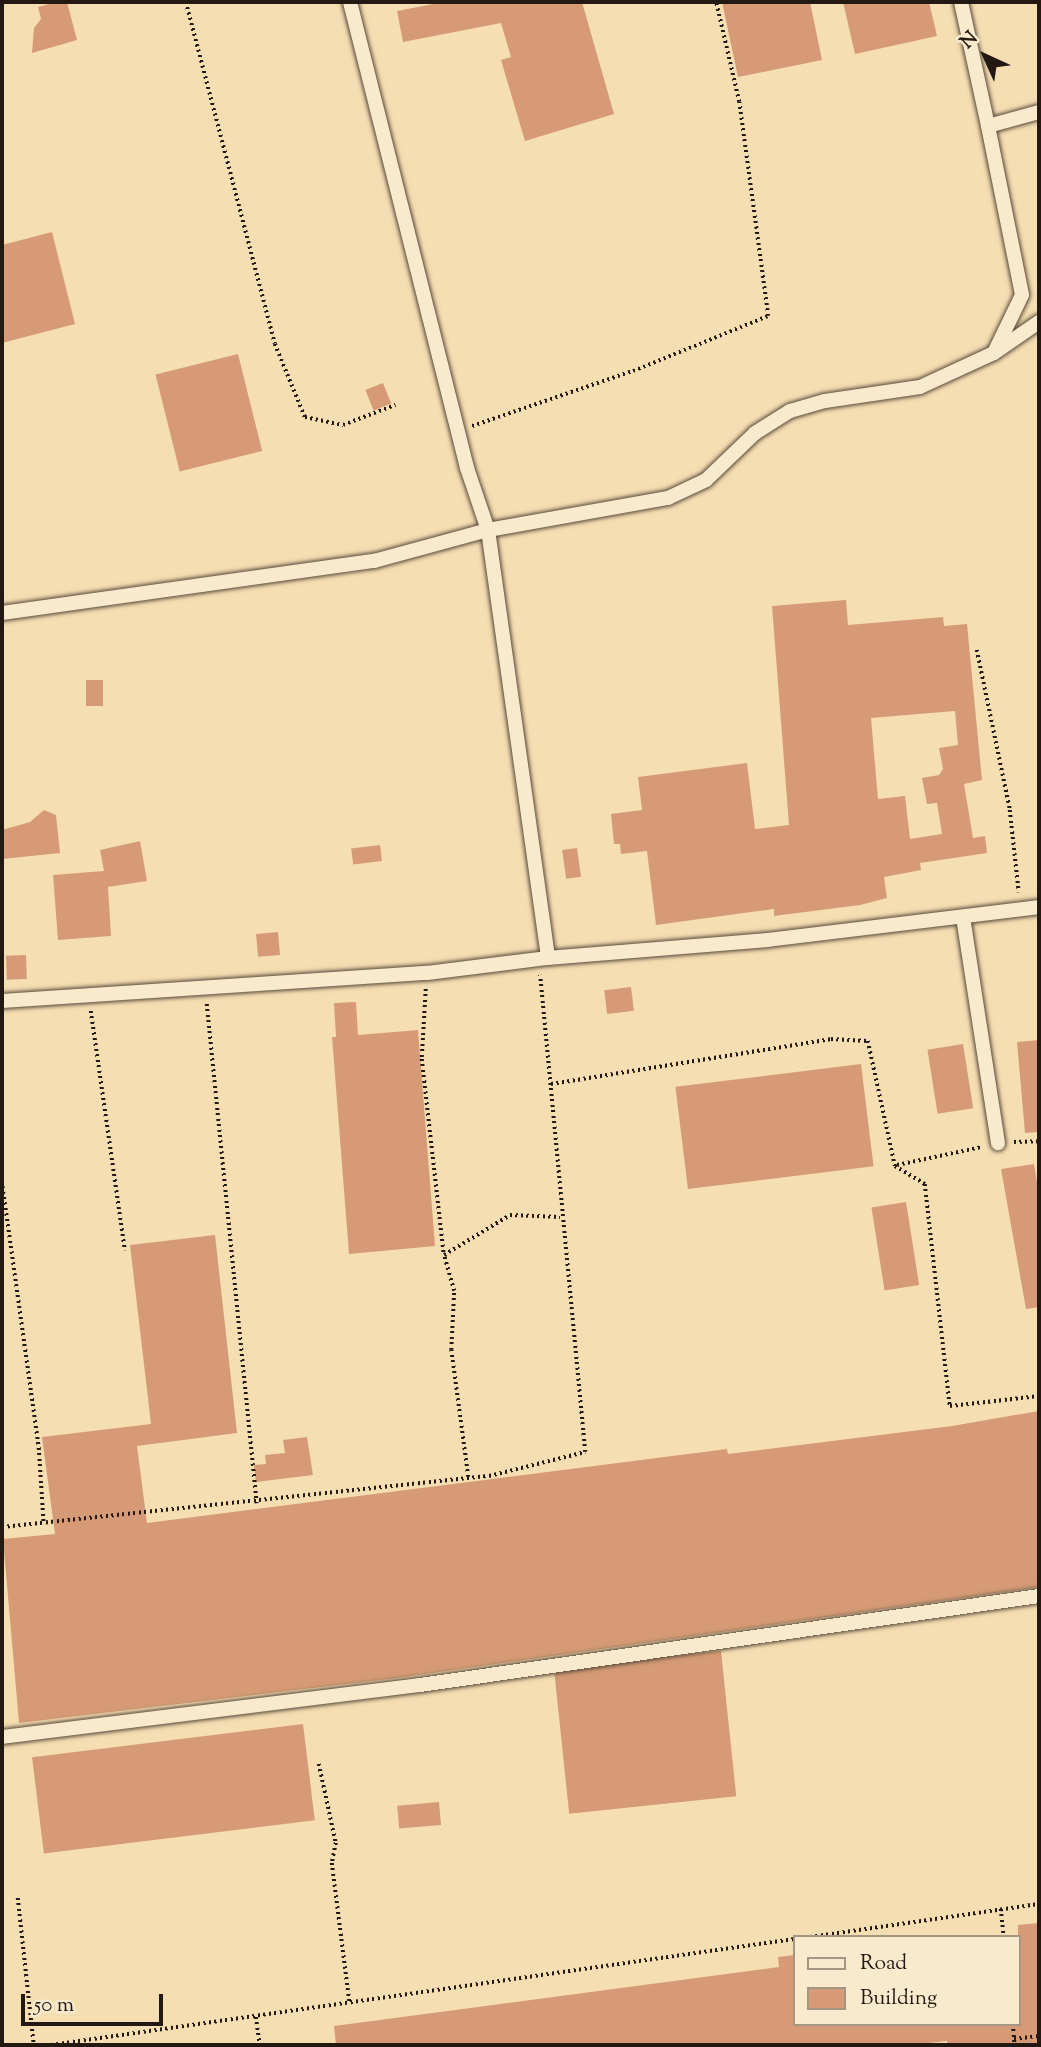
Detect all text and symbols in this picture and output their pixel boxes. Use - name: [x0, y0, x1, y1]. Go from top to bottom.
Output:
- north arrow: [950, 21, 1020, 91]
- text: N: [955, 26, 985, 56]
- legend: [792, 1935, 1020, 2026]
- text: Road: [860, 1949, 907, 1979]
- scale bar: [24, 1980, 166, 2024]
- text: Building: [860, 1984, 937, 2014]
- text: 50 m: [34, 1991, 74, 2021]

